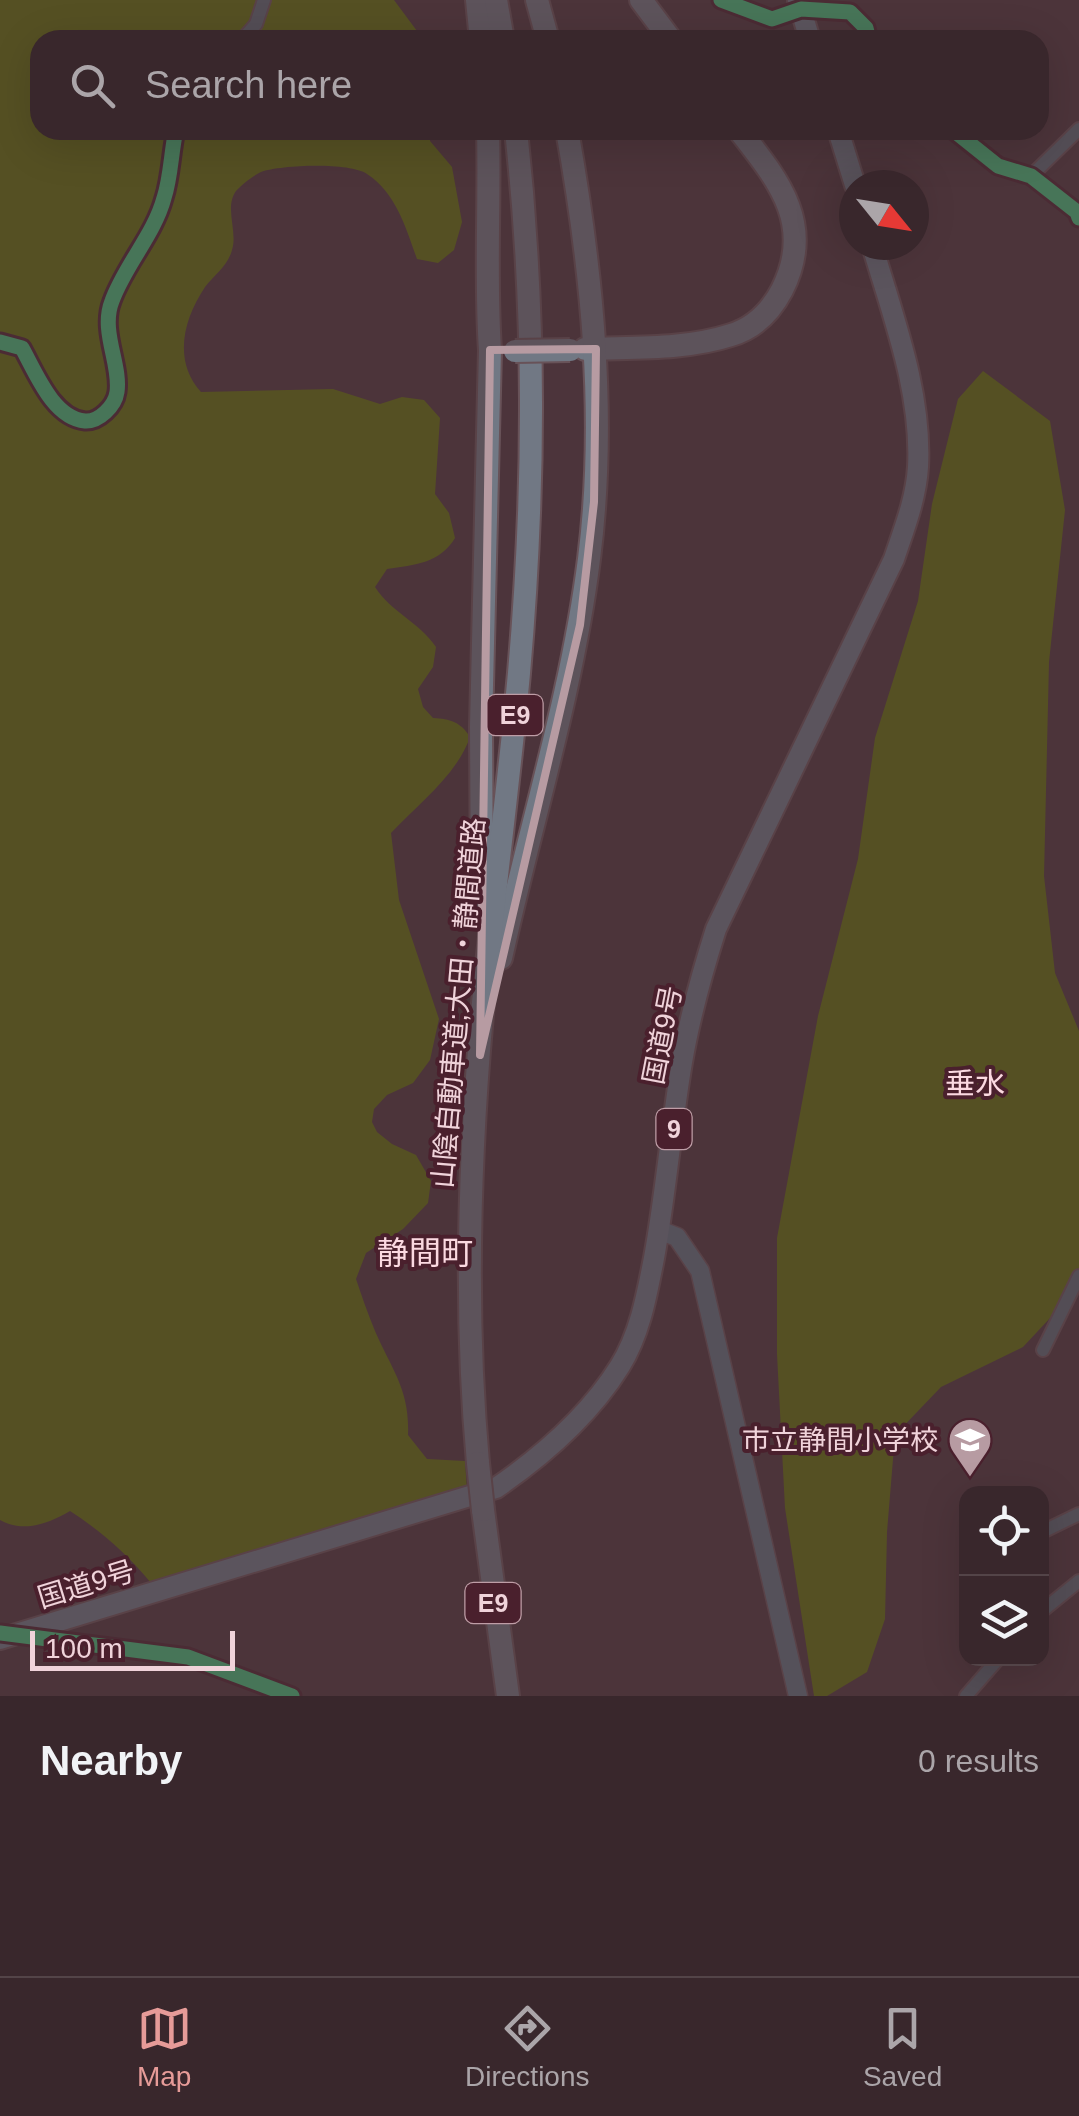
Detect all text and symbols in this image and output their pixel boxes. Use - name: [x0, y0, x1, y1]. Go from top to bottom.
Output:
- search box: [30, 30, 1049, 140]
- icon: search: [65, 58, 120, 113]
- text: Search here: [145, 64, 352, 106]
- north arrow: [839, 170, 929, 260]
- road number: E9: [488, 695, 542, 735]
- street label: 山陰自動車道;大田・静間道路: [427, 817, 490, 1190]
- street label: 国道9号: [638, 983, 687, 1087]
- district label: 垂水: [945, 1067, 1005, 1100]
- road number: 9: [656, 1109, 692, 1149]
- district label: 静間町: [377, 1235, 473, 1271]
- school or university icon: 市立静間小学校: [947, 1417, 993, 1478]
- place label: 市立静間小学校: [742, 1425, 938, 1456]
- map controls: [959, 1486, 1049, 1666]
- button: locate: [959, 1486, 1049, 1576]
- street label: 国道9号: [34, 1555, 138, 1614]
- button: layers: [959, 1576, 1049, 1666]
- road number: E9: [466, 1583, 520, 1623]
- scale bar: [30, 1626, 235, 1670]
- text: 100 m: [45, 1633, 123, 1664]
- text: Nearby: [40, 1737, 182, 1784]
- text: 0 results: [918, 1743, 1039, 1779]
- tab: Map: [137, 2001, 192, 2093]
- tab: Directions: [465, 2001, 590, 2093]
- tab: Saved: [863, 2001, 942, 2093]

